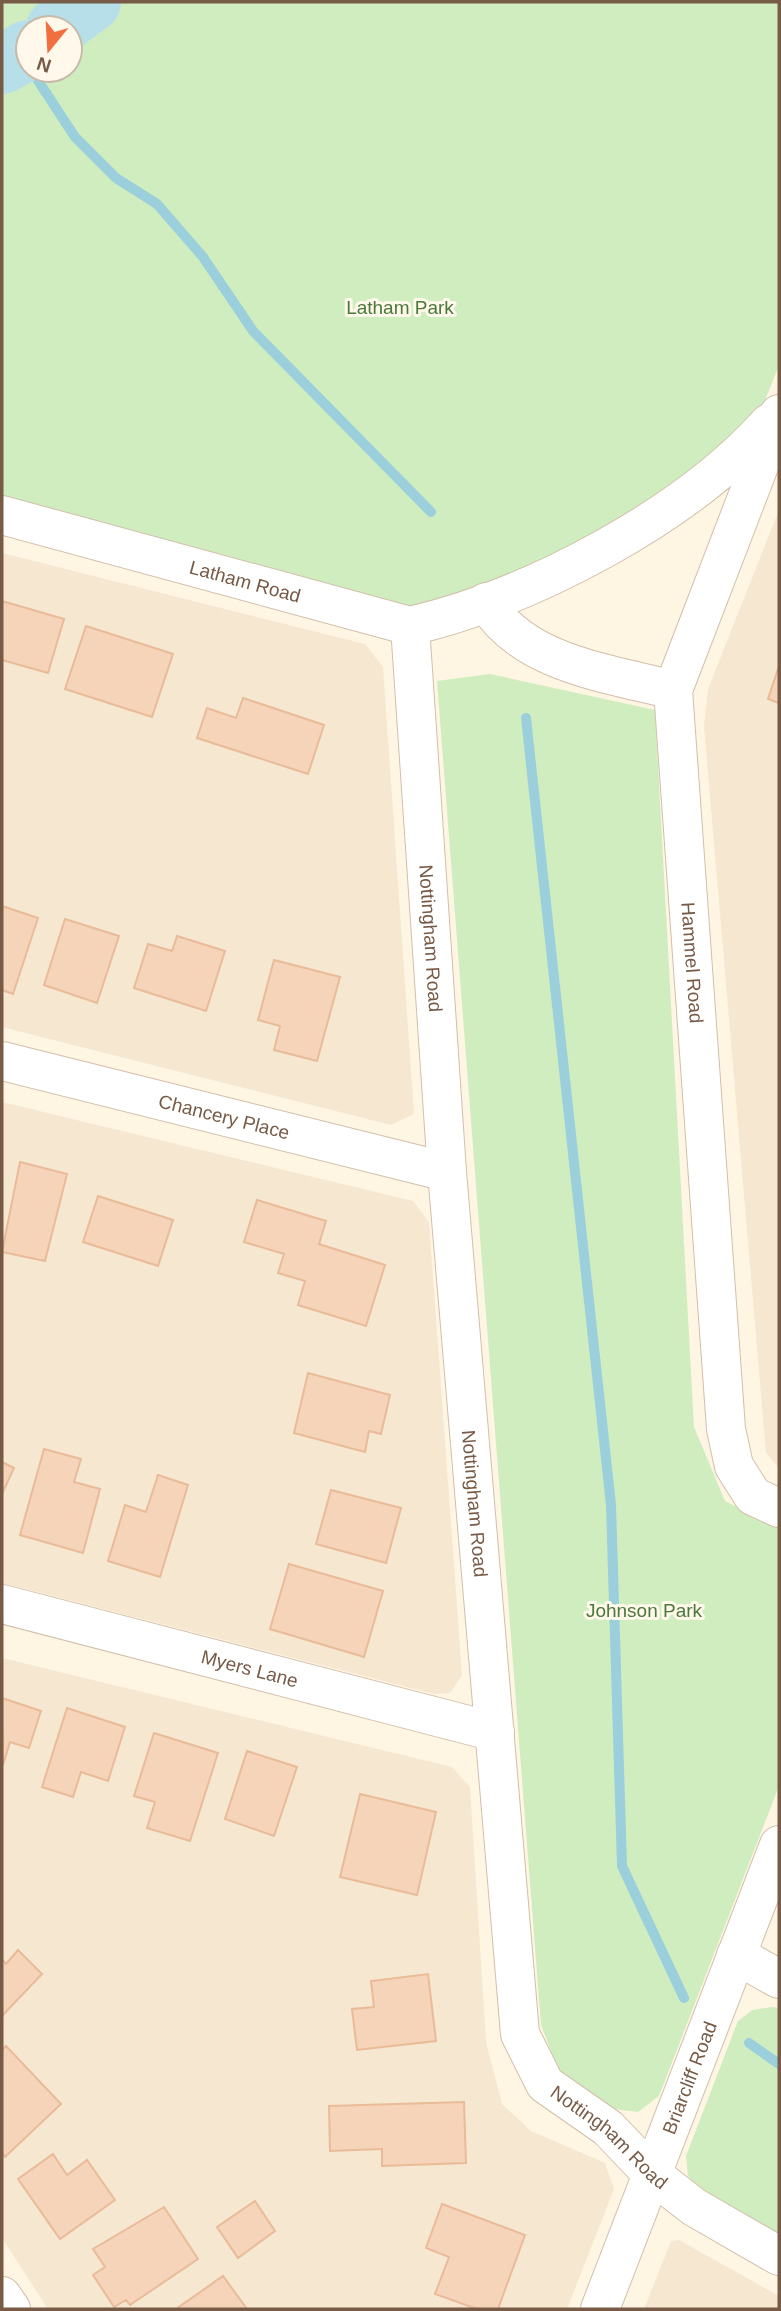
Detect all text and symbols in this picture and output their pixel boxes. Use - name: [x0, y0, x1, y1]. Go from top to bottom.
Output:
- north arrow: [14, 14, 84, 84]
- text: N: [34, 53, 54, 77]
- park label: Latham Park: [346, 297, 454, 318]
- street label: Latham Road: [187, 557, 303, 607]
- street label: Nottingham Road: [415, 864, 446, 1013]
- street label: Hammel Road: [677, 901, 707, 1024]
- street label: Chancery Place: [156, 1090, 292, 1143]
- street label: Nottingham Road: [458, 1429, 491, 1578]
- park label: Johnson Park: [586, 1600, 703, 1621]
- street label: Myers Lane: [199, 1646, 300, 1691]
- street label: Briarcliff Road: [658, 2018, 721, 2137]
- street label: Nottingham Road: [547, 2081, 672, 2193]

